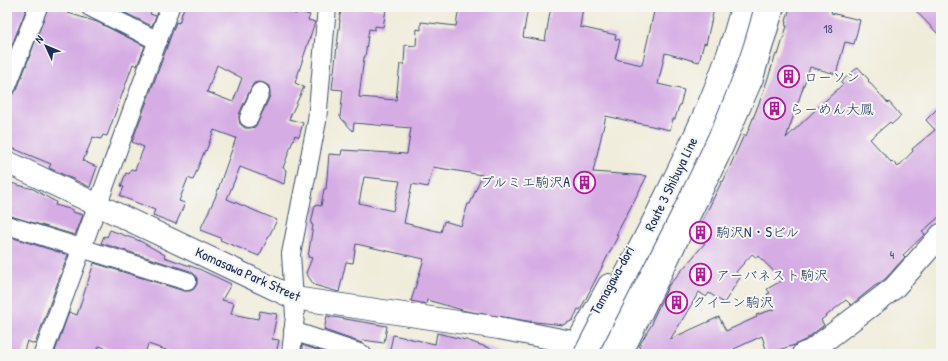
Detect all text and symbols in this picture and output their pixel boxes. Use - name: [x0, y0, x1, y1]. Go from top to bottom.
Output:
- house number: 18: [823, 20, 833, 37]
- north arrow: [26, 26, 66, 66]
- text: N: [32, 32, 46, 46]
- building icon: ローソン: [775, 64, 801, 90]
- place label: ローソン: [804, 67, 860, 86]
- building icon: らーめん大鳳: [761, 96, 787, 122]
- place label: らーめん大鳳: [790, 99, 874, 118]
- street label: Route 3 Shibuya Line: [640, 133, 703, 234]
- building icon: プルミエ駒沢A: [572, 169, 598, 195]
- place label: プルミエ駒沢A: [480, 172, 570, 191]
- building icon: 駒沢N・Sビル: [688, 219, 714, 245]
- place label: 駒沢N・Sビル: [716, 222, 800, 241]
- street label: Komasawa Park Street: [193, 242, 304, 305]
- street label: Tamagawa-dori: [585, 242, 639, 318]
- house number: 4: [890, 246, 895, 263]
- building icon: アーバネスト駒沢: [688, 262, 714, 288]
- place label: アーバネスト駒沢: [716, 265, 828, 284]
- building icon: クイーン駒沢: [664, 289, 690, 315]
- place label: クイーン駒沢: [692, 292, 774, 311]

